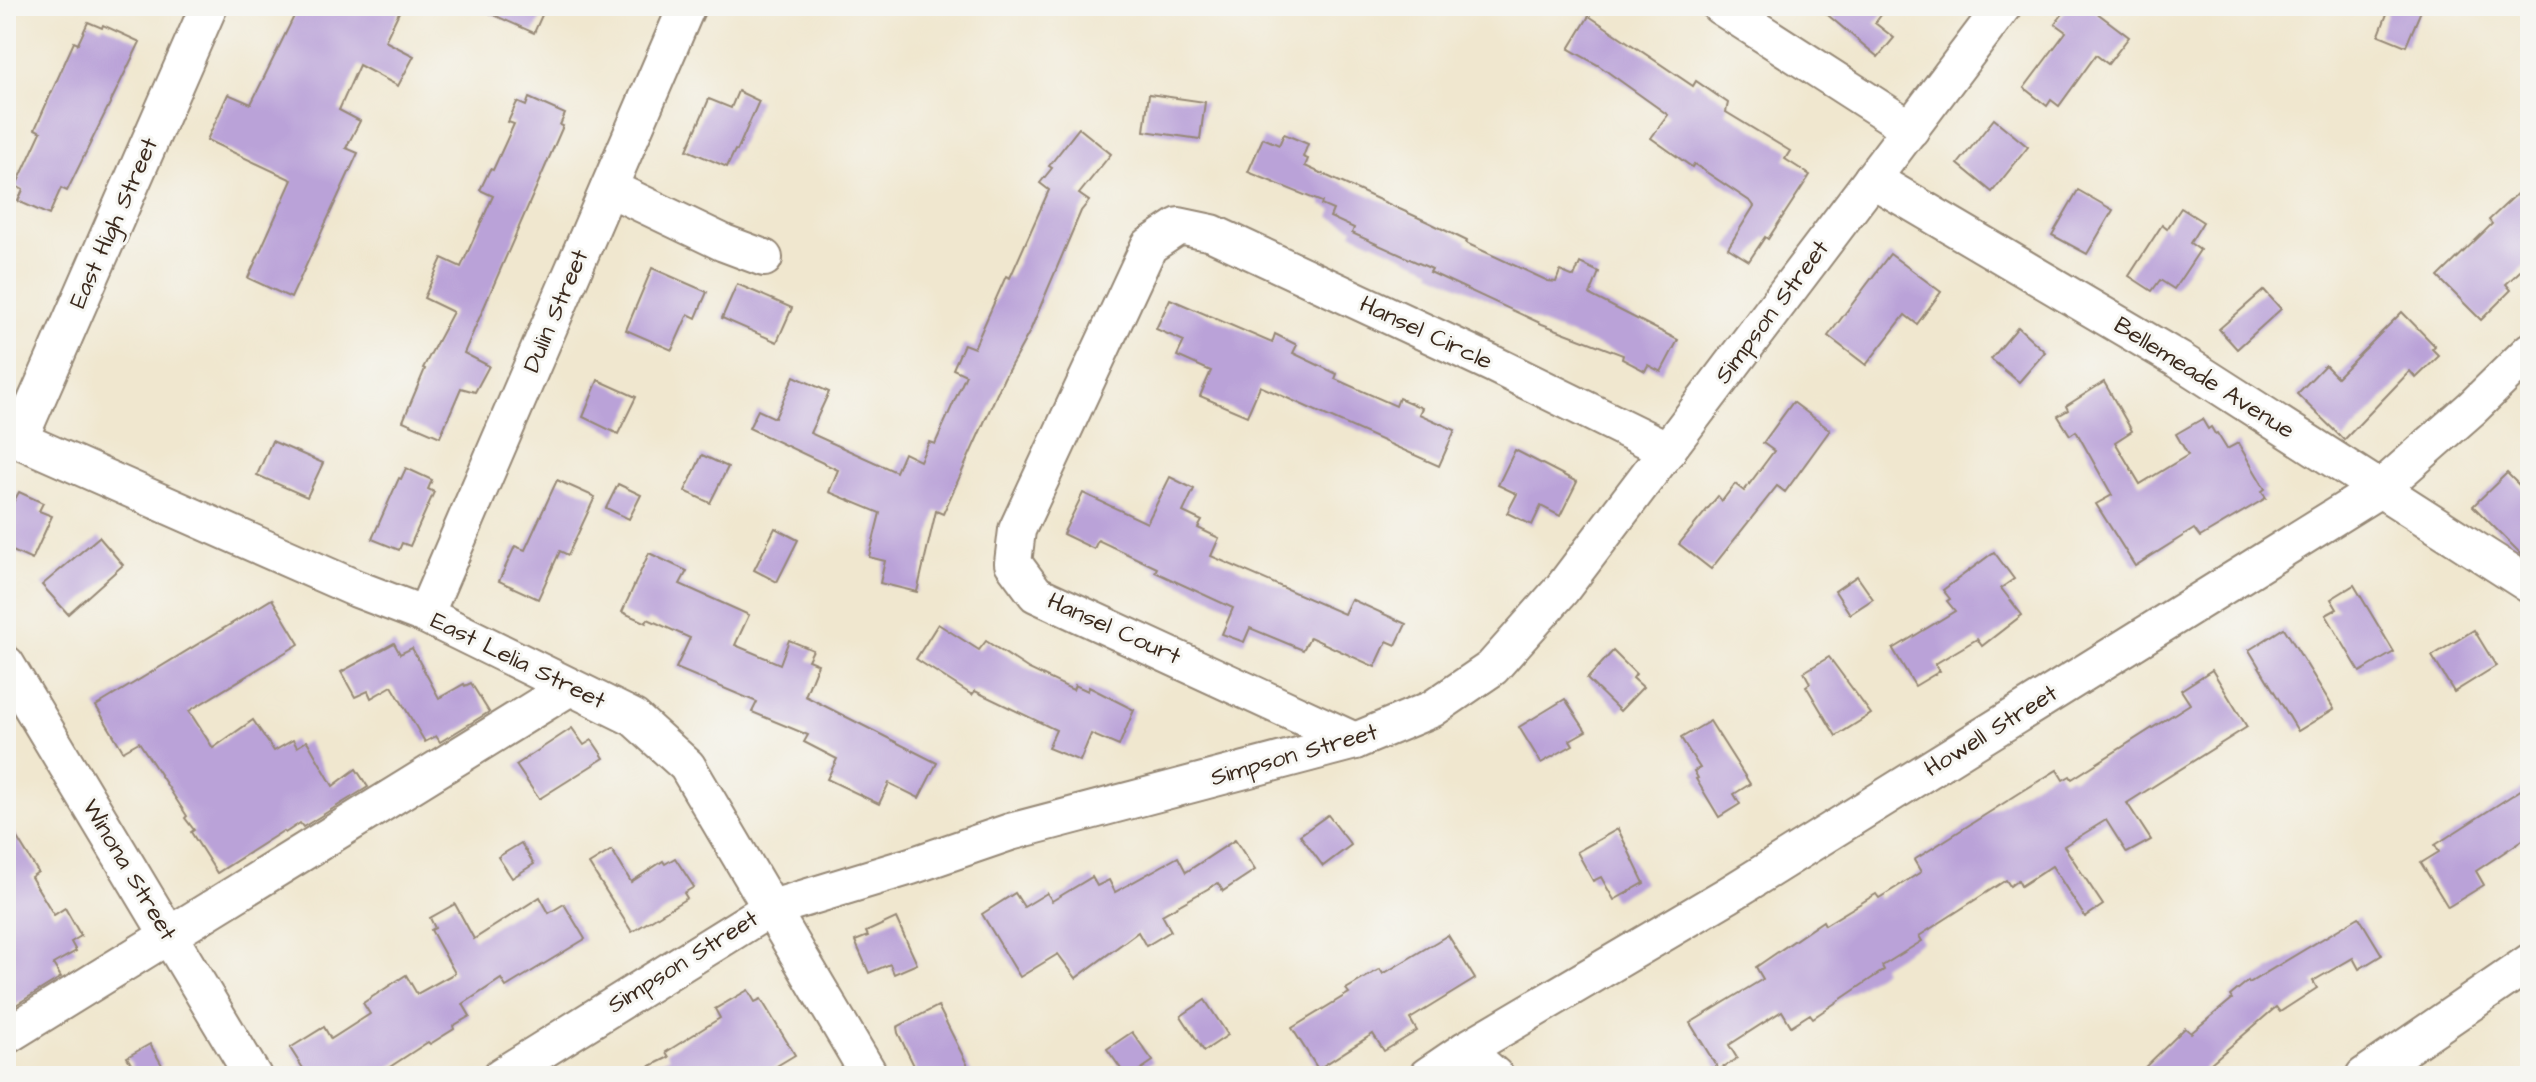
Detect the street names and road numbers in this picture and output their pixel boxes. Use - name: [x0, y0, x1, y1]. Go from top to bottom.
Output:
- street label: East High Street: [61, 132, 168, 314]
- street label: Simpson Street: [1707, 233, 1838, 391]
- street label: Dulin Street: [515, 244, 597, 378]
- street label: Hansel Circle: [1354, 287, 1498, 379]
- street label: Bellemeade Avenue: [2107, 309, 2301, 447]
- street label: Hansel Court: [1042, 584, 1186, 674]
- street label: East Lelia Street: [425, 604, 611, 718]
- street label: Howell Street: [1918, 676, 2065, 786]
- street label: Simpson Street: [1207, 715, 1382, 795]
- street label: Winona Street: [73, 793, 185, 947]
- street label: Simpson Street: [601, 902, 765, 1022]

